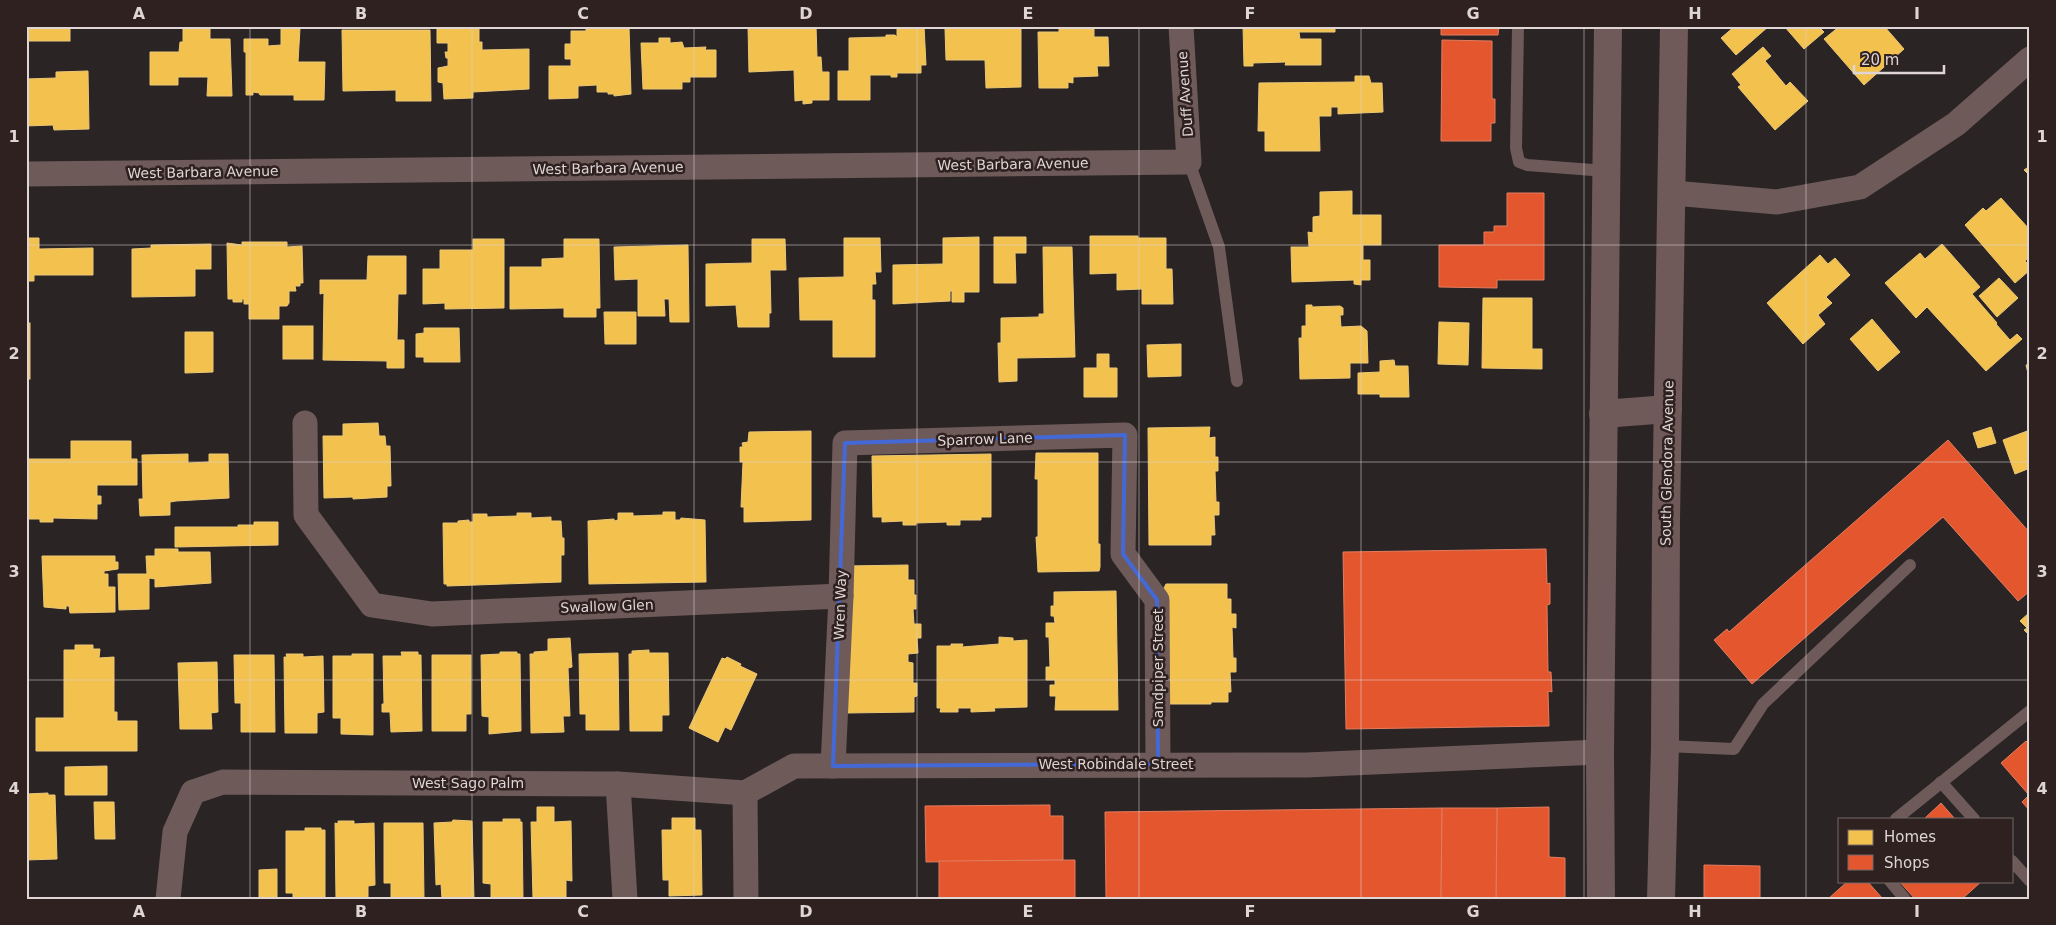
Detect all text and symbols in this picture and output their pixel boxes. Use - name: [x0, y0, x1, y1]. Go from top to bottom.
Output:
- text: A: [133, 4, 146, 23]
- text: B: [355, 4, 367, 23]
- text: C: [577, 4, 589, 23]
- text: D: [799, 4, 813, 23]
- text: E: [1023, 4, 1033, 23]
- text: F: [1245, 4, 1255, 23]
- text: G: [1466, 4, 1480, 23]
- text: H: [1688, 4, 1702, 23]
- text: I: [1914, 4, 1920, 23]
- scale bar: [1854, 42, 1944, 74]
- street label: Duff Avenue: [1174, 51, 1196, 137]
- text: 20 m: [1861, 51, 1899, 69]
- text: 1: [8, 127, 20, 146]
- text: 1: [2036, 127, 2048, 146]
- street label: West Barbara Avenue: [937, 155, 1089, 173]
- street label: West Barbara Avenue: [532, 159, 684, 177]
- street label: West Barbara Avenue: [127, 163, 279, 181]
- text: 2: [8, 344, 20, 363]
- text: 2: [2036, 344, 2048, 363]
- street label: South Glendora Avenue: [1658, 380, 1676, 546]
- street label: Sparrow Lane: [937, 429, 1033, 449]
- text: 3: [8, 562, 20, 581]
- text: 3: [2036, 562, 2048, 581]
- street label: Wren Way: [831, 570, 849, 640]
- street label: Swallow Glen: [560, 596, 654, 616]
- street label: Sandpiper Street: [1150, 608, 1166, 727]
- street label: West Robindale Street: [1038, 756, 1194, 772]
- street label: West Sago Palm: [412, 775, 524, 791]
- text: 4: [8, 779, 20, 798]
- text: 4: [2036, 779, 2048, 798]
- legend: [1838, 818, 2014, 882]
- text: Homes: [1884, 828, 1936, 846]
- text: Shops: [1884, 854, 1930, 872]
- text: A: [133, 902, 146, 921]
- text: B: [355, 902, 367, 921]
- text: C: [577, 902, 589, 921]
- text: D: [799, 902, 813, 921]
- text: E: [1023, 902, 1033, 921]
- text: F: [1245, 902, 1255, 921]
- text: G: [1466, 902, 1480, 921]
- text: H: [1688, 902, 1702, 921]
- text: I: [1914, 902, 1920, 921]

